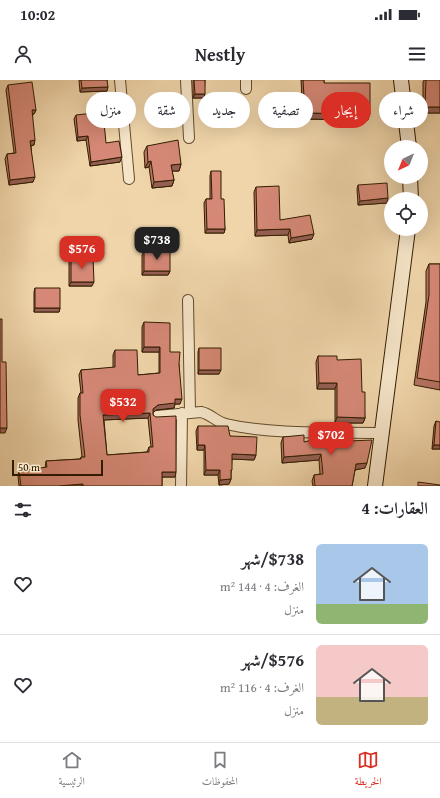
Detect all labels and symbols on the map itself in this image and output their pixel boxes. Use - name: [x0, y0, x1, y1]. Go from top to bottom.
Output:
- north arrow: [384, 140, 428, 184]
- pin: $738: [133, 227, 181, 261]
- pin: $576: [58, 236, 106, 270]
- pin: $532: [99, 389, 147, 423]
- pin: $702: [307, 422, 355, 456]
- scale bar: [12, 458, 103, 477]

